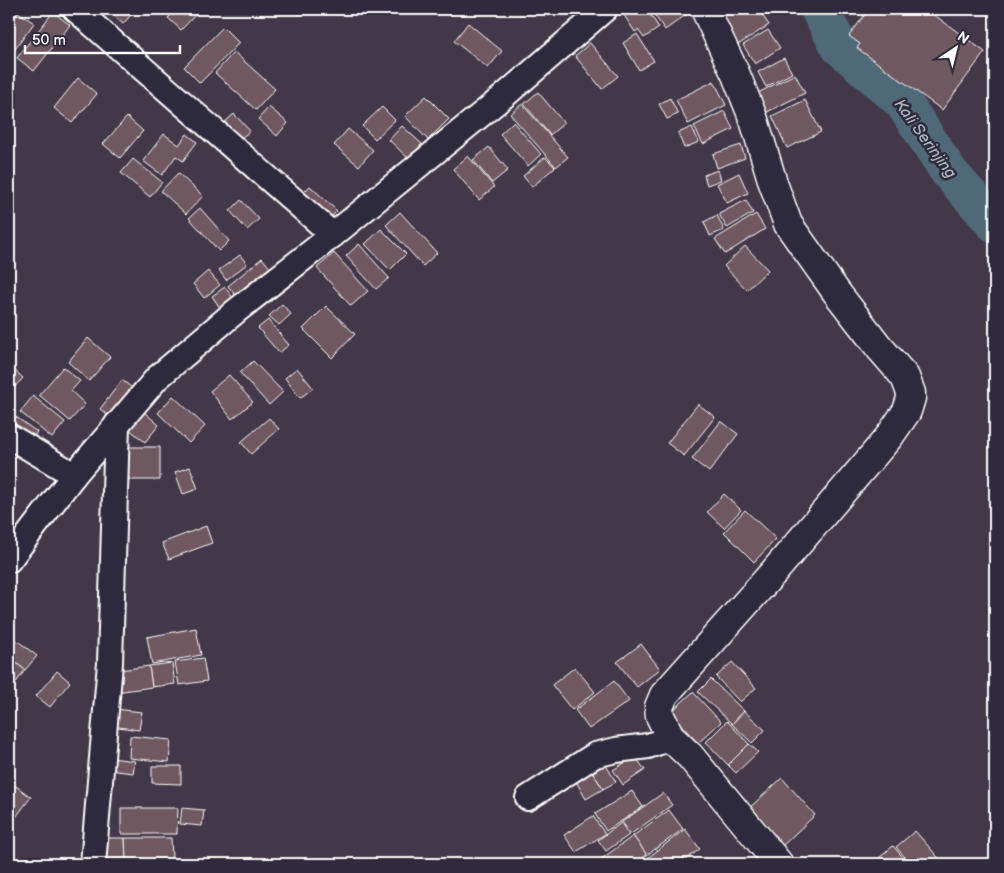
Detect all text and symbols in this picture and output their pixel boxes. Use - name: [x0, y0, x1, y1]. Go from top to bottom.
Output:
- scale bar: [25, 22, 180, 54]
- north arrow: [932, 22, 982, 72]
- text: N: [954, 28, 972, 48]
- text: 50 m: [32, 31, 66, 50]
- water label: Kali Serinjing: [890, 95, 960, 182]

